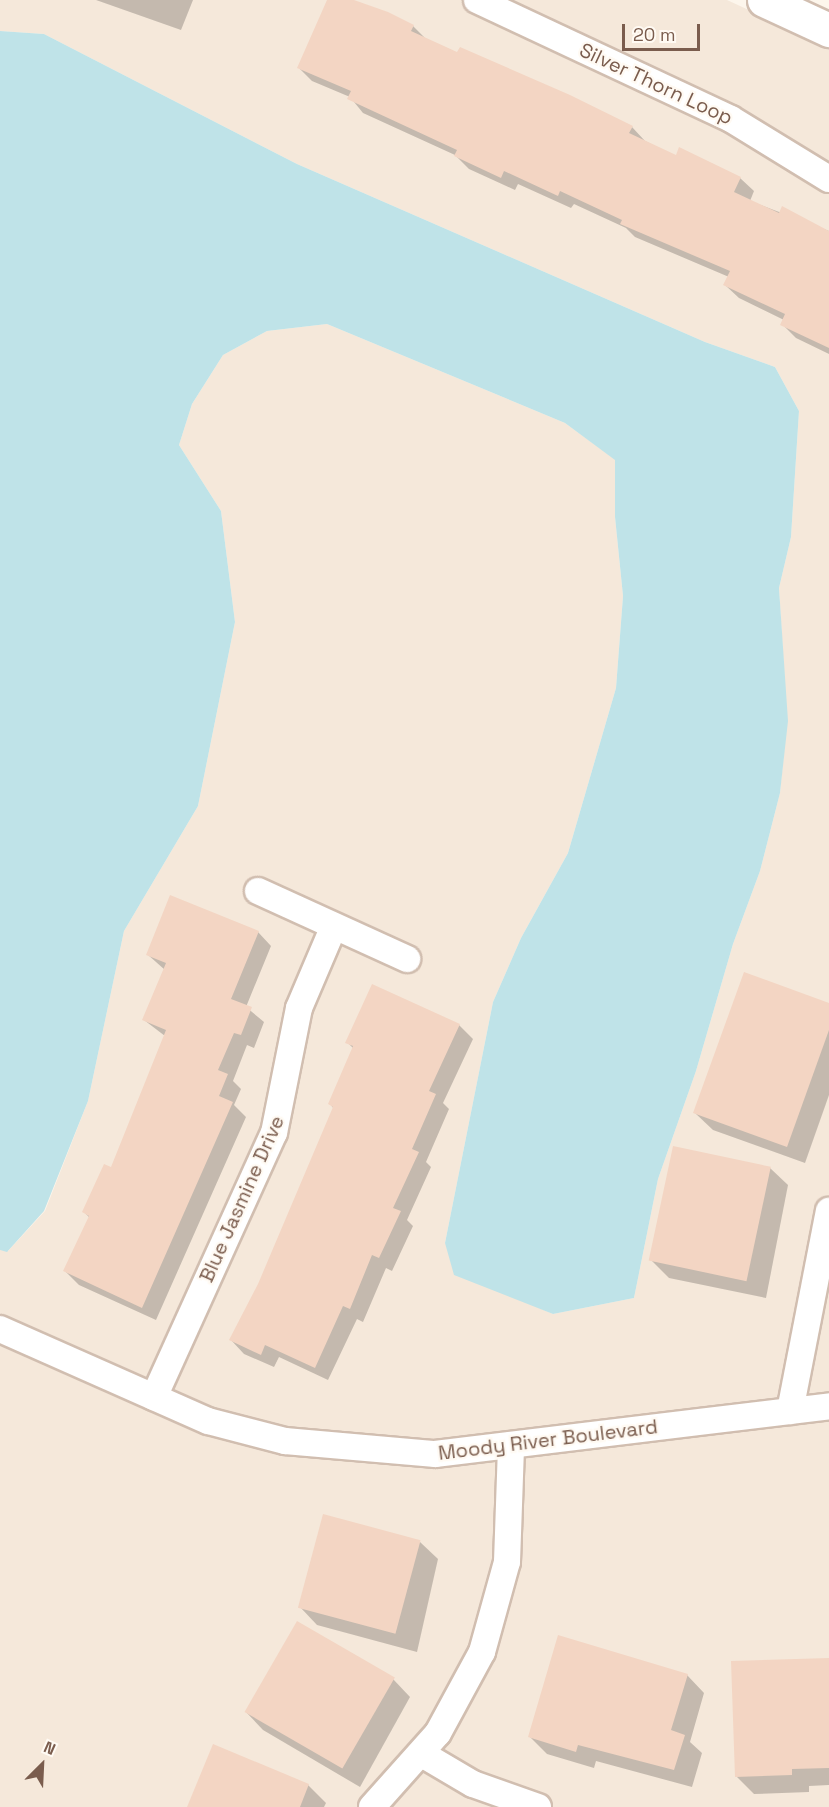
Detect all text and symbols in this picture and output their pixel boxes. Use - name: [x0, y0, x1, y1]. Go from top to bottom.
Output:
- scale bar: [625, 12, 703, 50]
- text: 20 m: [633, 23, 676, 46]
- street label: Silver Thorn Loop: [575, 38, 737, 130]
- street label: Blue Jasmine Drive: [194, 1112, 290, 1286]
- street label: Moody River Boulevard: [437, 1415, 659, 1465]
- north arrow: [12, 1735, 72, 1795]
- text: N: [40, 1736, 59, 1760]

